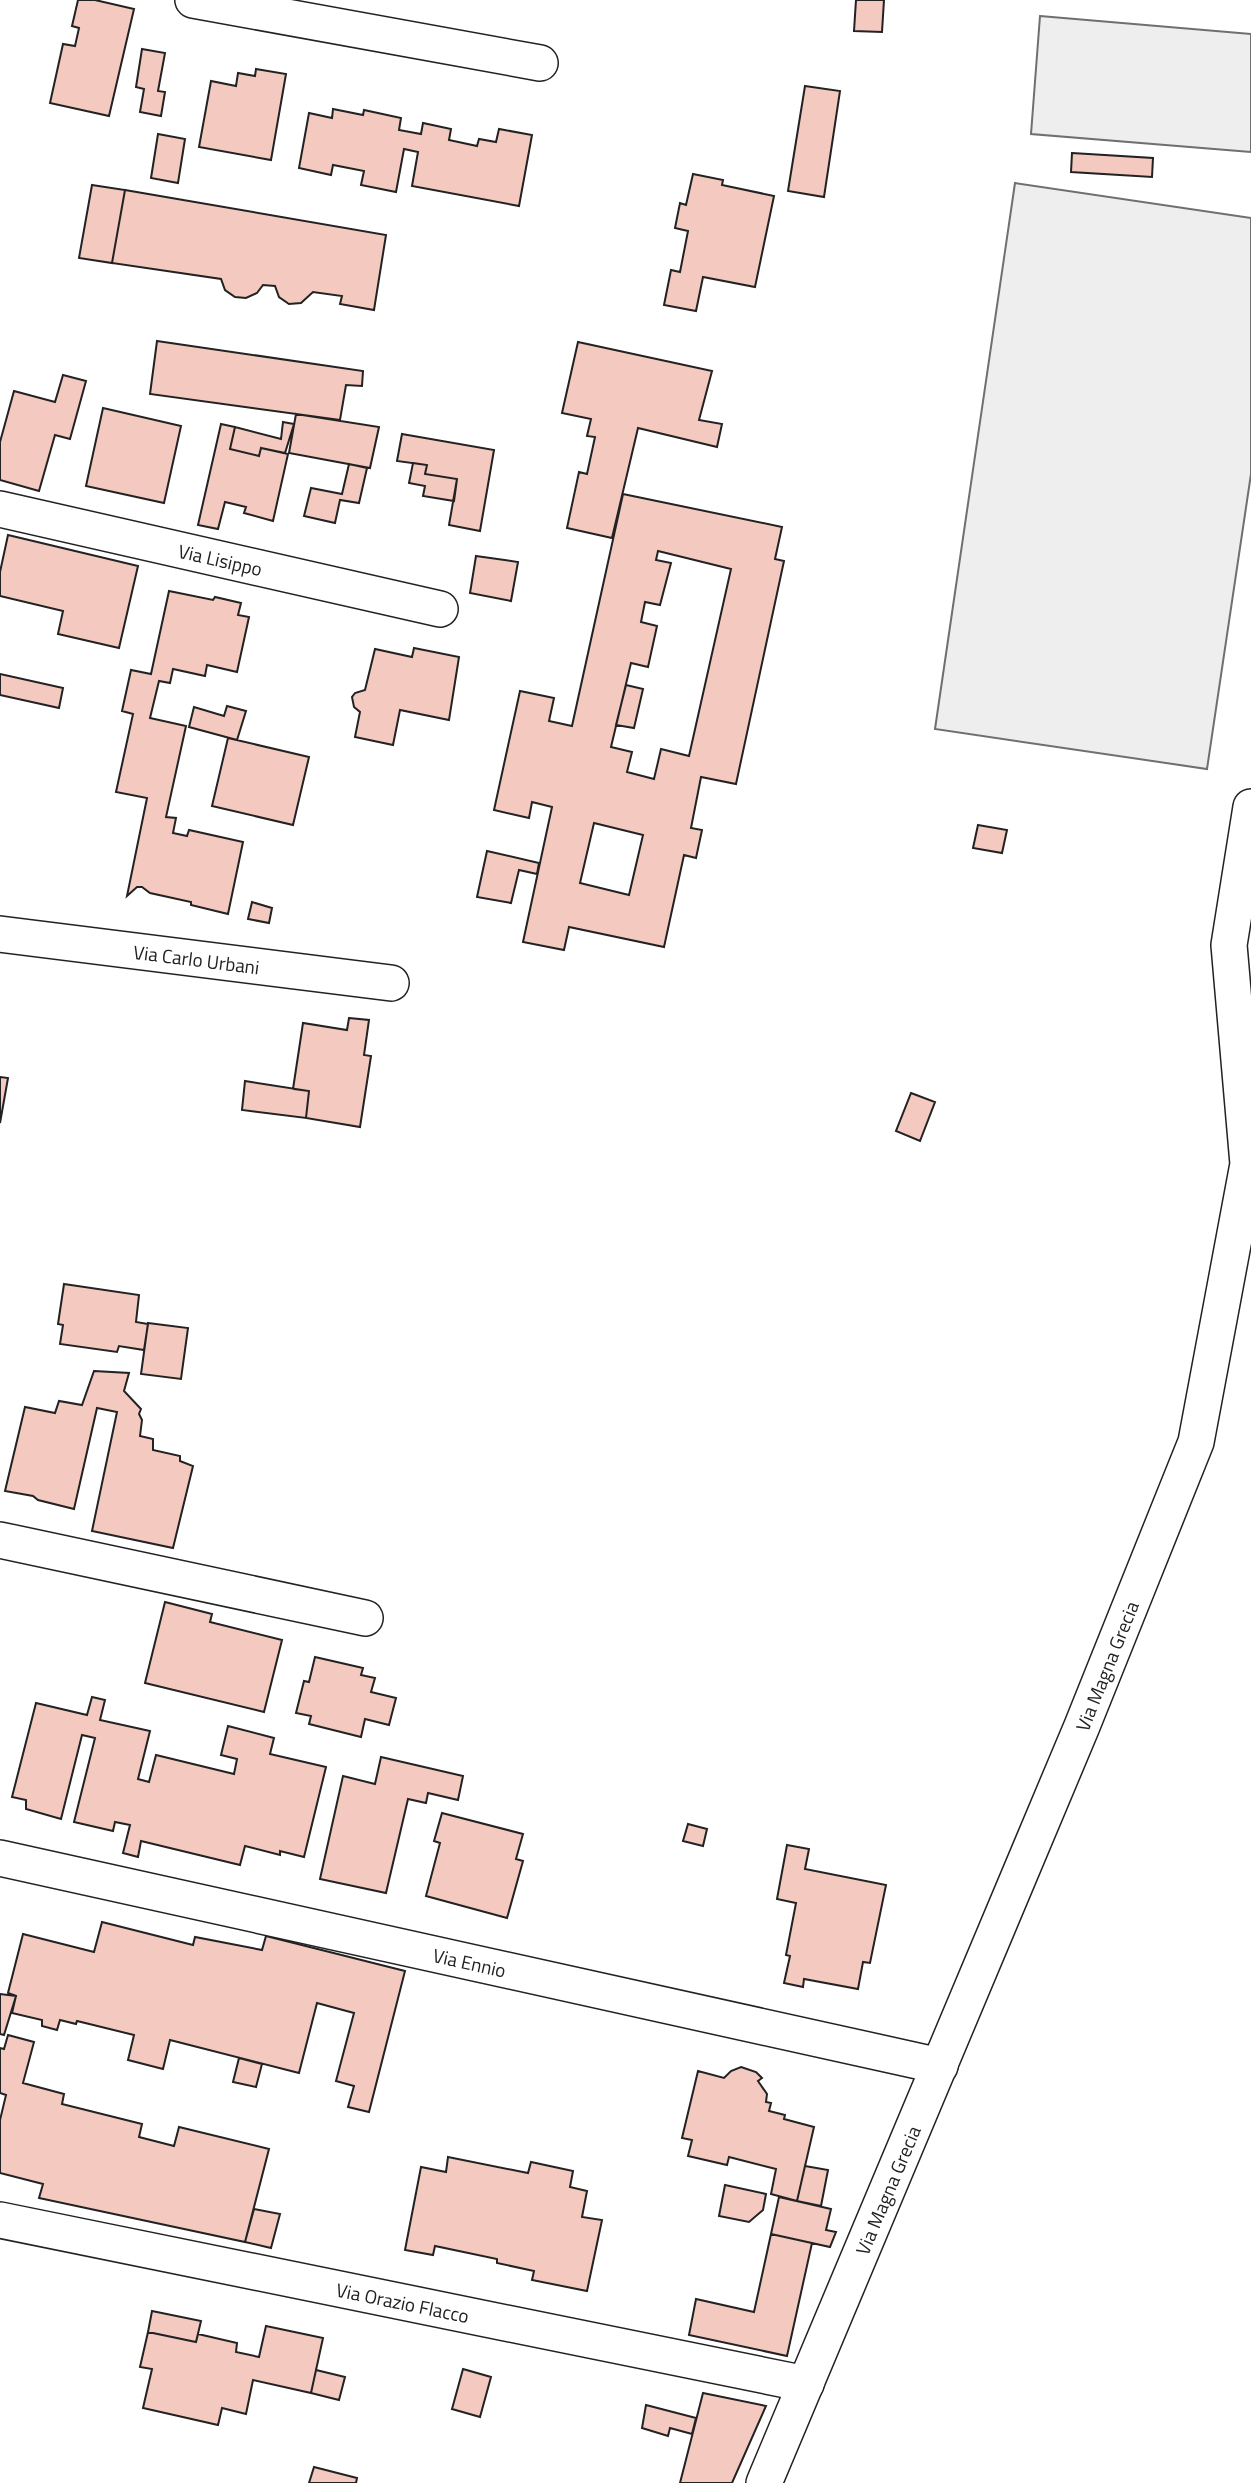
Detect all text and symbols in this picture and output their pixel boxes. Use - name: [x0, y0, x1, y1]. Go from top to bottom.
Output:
- street label: Via Lisippo: [176, 535, 265, 583]
- street label: Via Carlo Urbani: [132, 936, 261, 981]
- street label: Via Magna Grecia: [1067, 1596, 1145, 1735]
- street label: Via Ennio: [430, 1940, 509, 1984]
- street label: Via Magna Grecia: [847, 2120, 927, 2259]
- street label: Via Orazio Flacco: [334, 2274, 472, 2330]

